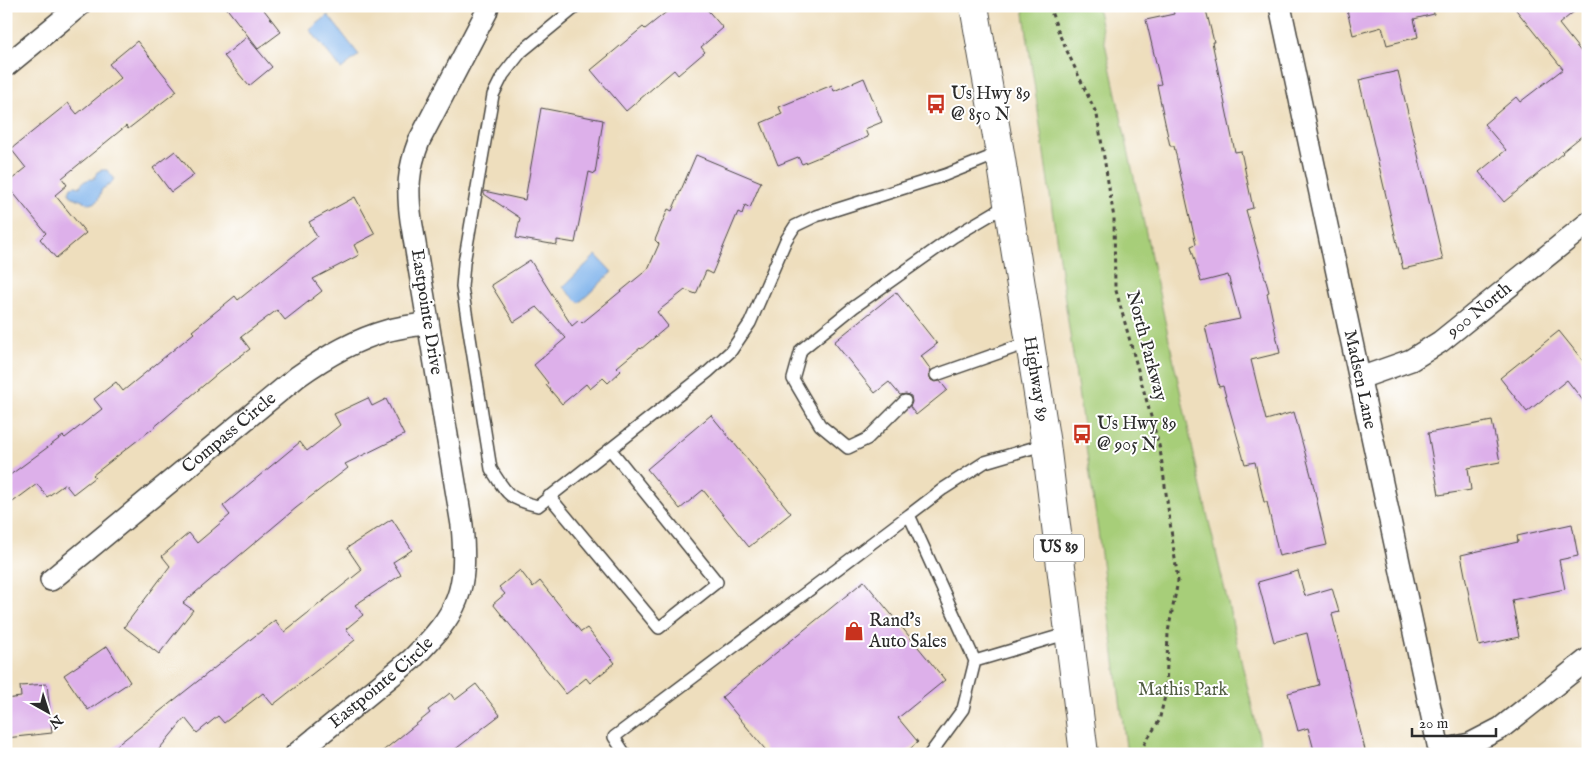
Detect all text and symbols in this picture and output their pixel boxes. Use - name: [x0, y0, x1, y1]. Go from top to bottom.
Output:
- place label: Us Hwy 89 @ 850 N: [951, 83, 1031, 127]
- bus stop icon: Us Hwy 89 @ 850 N: [925, 93, 947, 115]
- street label: Eastpointe Drive: [405, 248, 447, 376]
- street label: 900 North: [1442, 277, 1517, 344]
- street label: North Parkway: [1120, 288, 1172, 404]
- street label: Madsen Lane: [1338, 328, 1382, 431]
- street label: Highway 89: [1018, 334, 1054, 423]
- street label: Compass Circle: [177, 387, 281, 479]
- place label: Us Hwy 89 @ 905 N: [1097, 413, 1177, 457]
- bus stop icon: Us Hwy 89 @ 905 N: [1071, 423, 1093, 445]
- road number: US 89: [1034, 534, 1084, 562]
- place label: Rand's Auto Sales: [868, 610, 947, 654]
- shop icon: Rand's Auto Sales: [843, 620, 865, 642]
- street label: Eastpointe Circle: [324, 632, 439, 734]
- park label: Mathis Park: [1138, 679, 1228, 702]
- north arrow: [22, 688, 72, 738]
- scale bar: [1412, 705, 1495, 737]
- text: N: [45, 710, 67, 732]
- text: 20 m: [1419, 714, 1449, 733]

